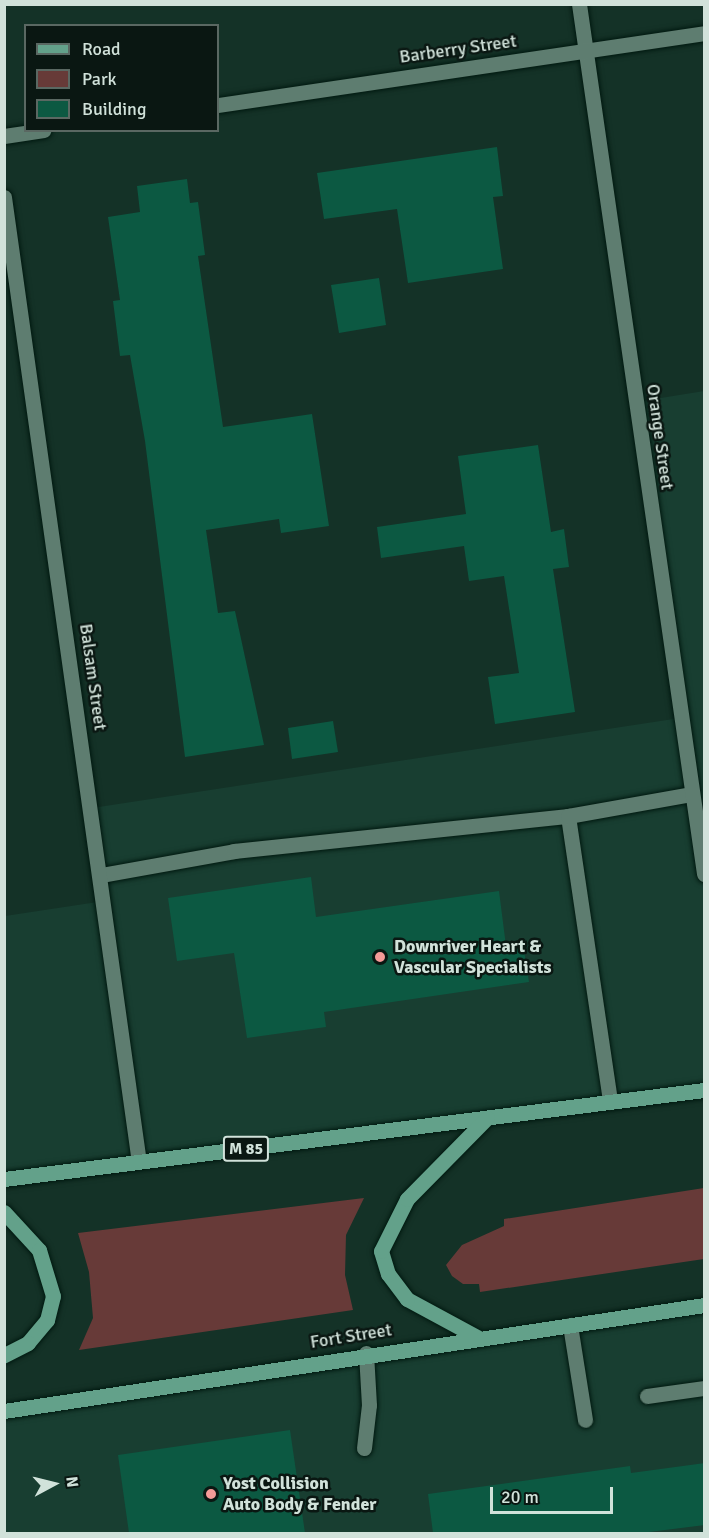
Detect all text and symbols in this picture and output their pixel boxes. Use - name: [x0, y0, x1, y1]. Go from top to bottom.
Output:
- legend: [24, 24, 219, 132]
- street label: Barberry Street: [398, 30, 518, 68]
- text: Road: [82, 38, 121, 60]
- text: Park: [82, 68, 117, 90]
- text: Building: [82, 98, 146, 120]
- street label: Orange Street: [642, 383, 678, 491]
- street label: Balsam Street: [75, 622, 111, 732]
- place label: Downriver Heart & Vascular Specialists: [394, 936, 551, 978]
- marker: Downriver Heart & Vascular Specialists: [371, 948, 389, 966]
- road number: M 85: [222, 1136, 270, 1162]
- street label: Fort Street: [309, 1319, 393, 1353]
- north arrow: [24, 1454, 84, 1514]
- place label: Yost Collision Auto Body & Fender: [223, 1473, 376, 1516]
- text: N: [61, 1475, 82, 1489]
- scale bar: [493, 1475, 616, 1513]
- text: 20 m: [501, 1486, 539, 1508]
- marker: Yost Collision Auto Body & Fender: [204, 1487, 218, 1501]

